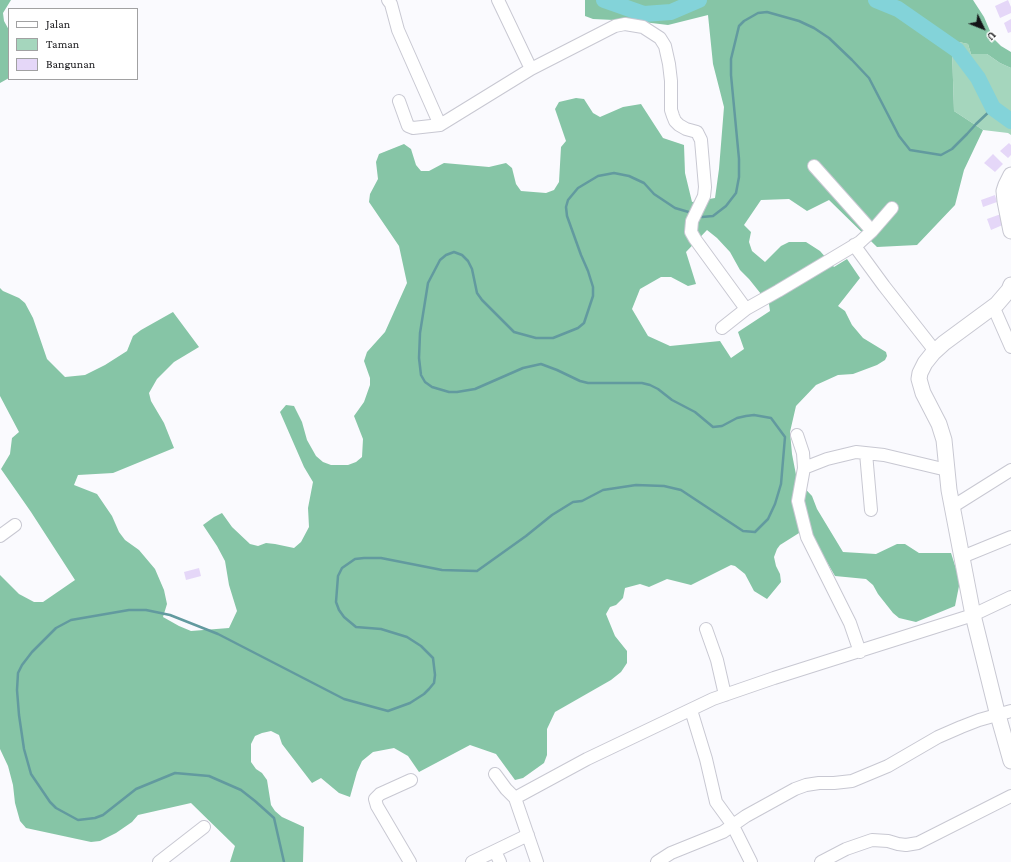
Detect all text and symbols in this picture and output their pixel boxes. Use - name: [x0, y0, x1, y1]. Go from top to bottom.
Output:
- legend: [8, 8, 138, 80]
- north arrow: [963, 8, 1003, 48]
- text: Jalan: [46, 17, 70, 31]
- text: U: [985, 29, 999, 43]
- text: Taman: [46, 37, 79, 51]
- text: Bangunan: [46, 57, 95, 71]

